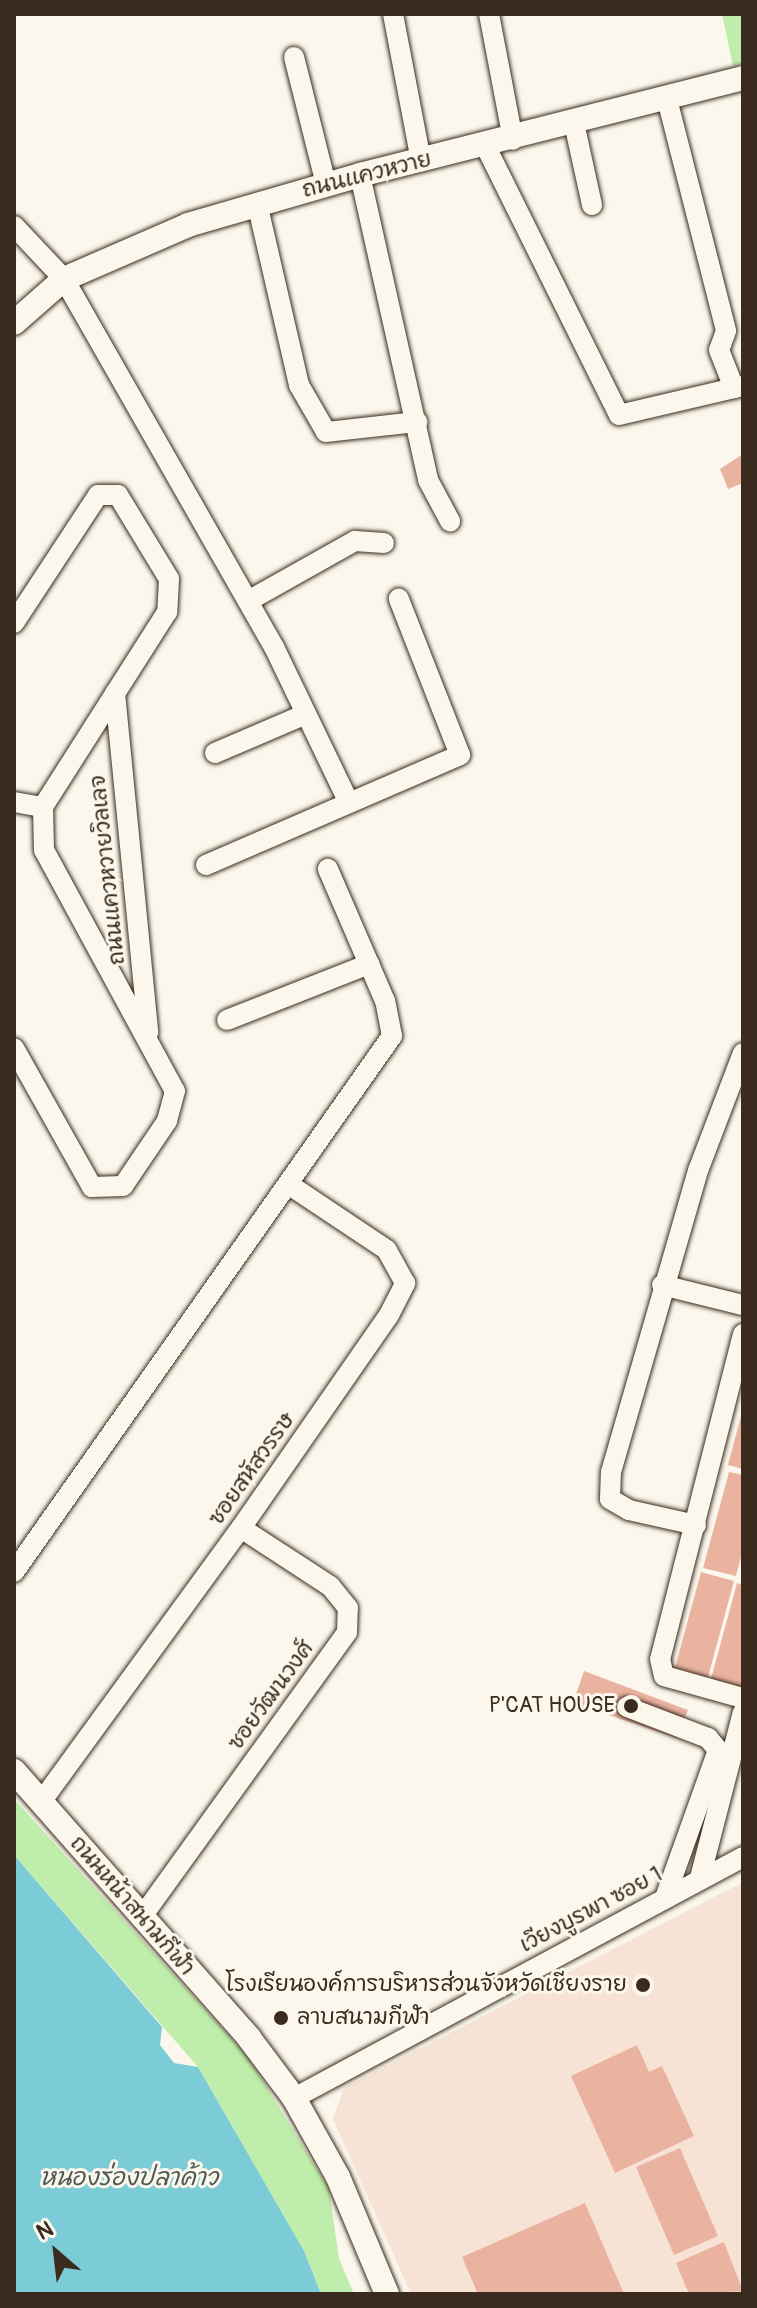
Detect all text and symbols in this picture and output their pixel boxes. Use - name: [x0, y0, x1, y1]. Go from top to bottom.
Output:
- street label: ถนนแควหวาย: [299, 146, 435, 204]
- street label: ถนนแควหวายวิลเลจ: [85, 774, 131, 966]
- street label: ซอยสหัสวรรษ: [203, 1407, 301, 1531]
- street label: ซอยวัฒนวงศ์: [223, 1636, 319, 1756]
- place label: P'CAT HOUSE: [489, 1693, 615, 1719]
- marker: P'CAT HOUSE: [622, 1697, 640, 1715]
- street label: ถนนหน้าสนามกีฬา: [64, 1831, 200, 1981]
- street label: เวียงบูรพา ซอย 1: [515, 1861, 667, 1959]
- place label: โรงเรียนองค์การบริหารส่วนจังหวัดเชียงราย: [226, 1972, 627, 1998]
- marker: โรงเรียนองค์การบริหารส่วนจังหวัดเชียงราย: [634, 1976, 652, 1994]
- place label: ลาบสนามกีฬา: [297, 2005, 430, 2031]
- marker: ลาบสนามกีฬา: [272, 2009, 290, 2027]
- water label: หนองร่องปลาค้าว: [40, 2164, 218, 2192]
- north arrow: [16, 2212, 96, 2292]
- text: N: [32, 2215, 58, 2247]

